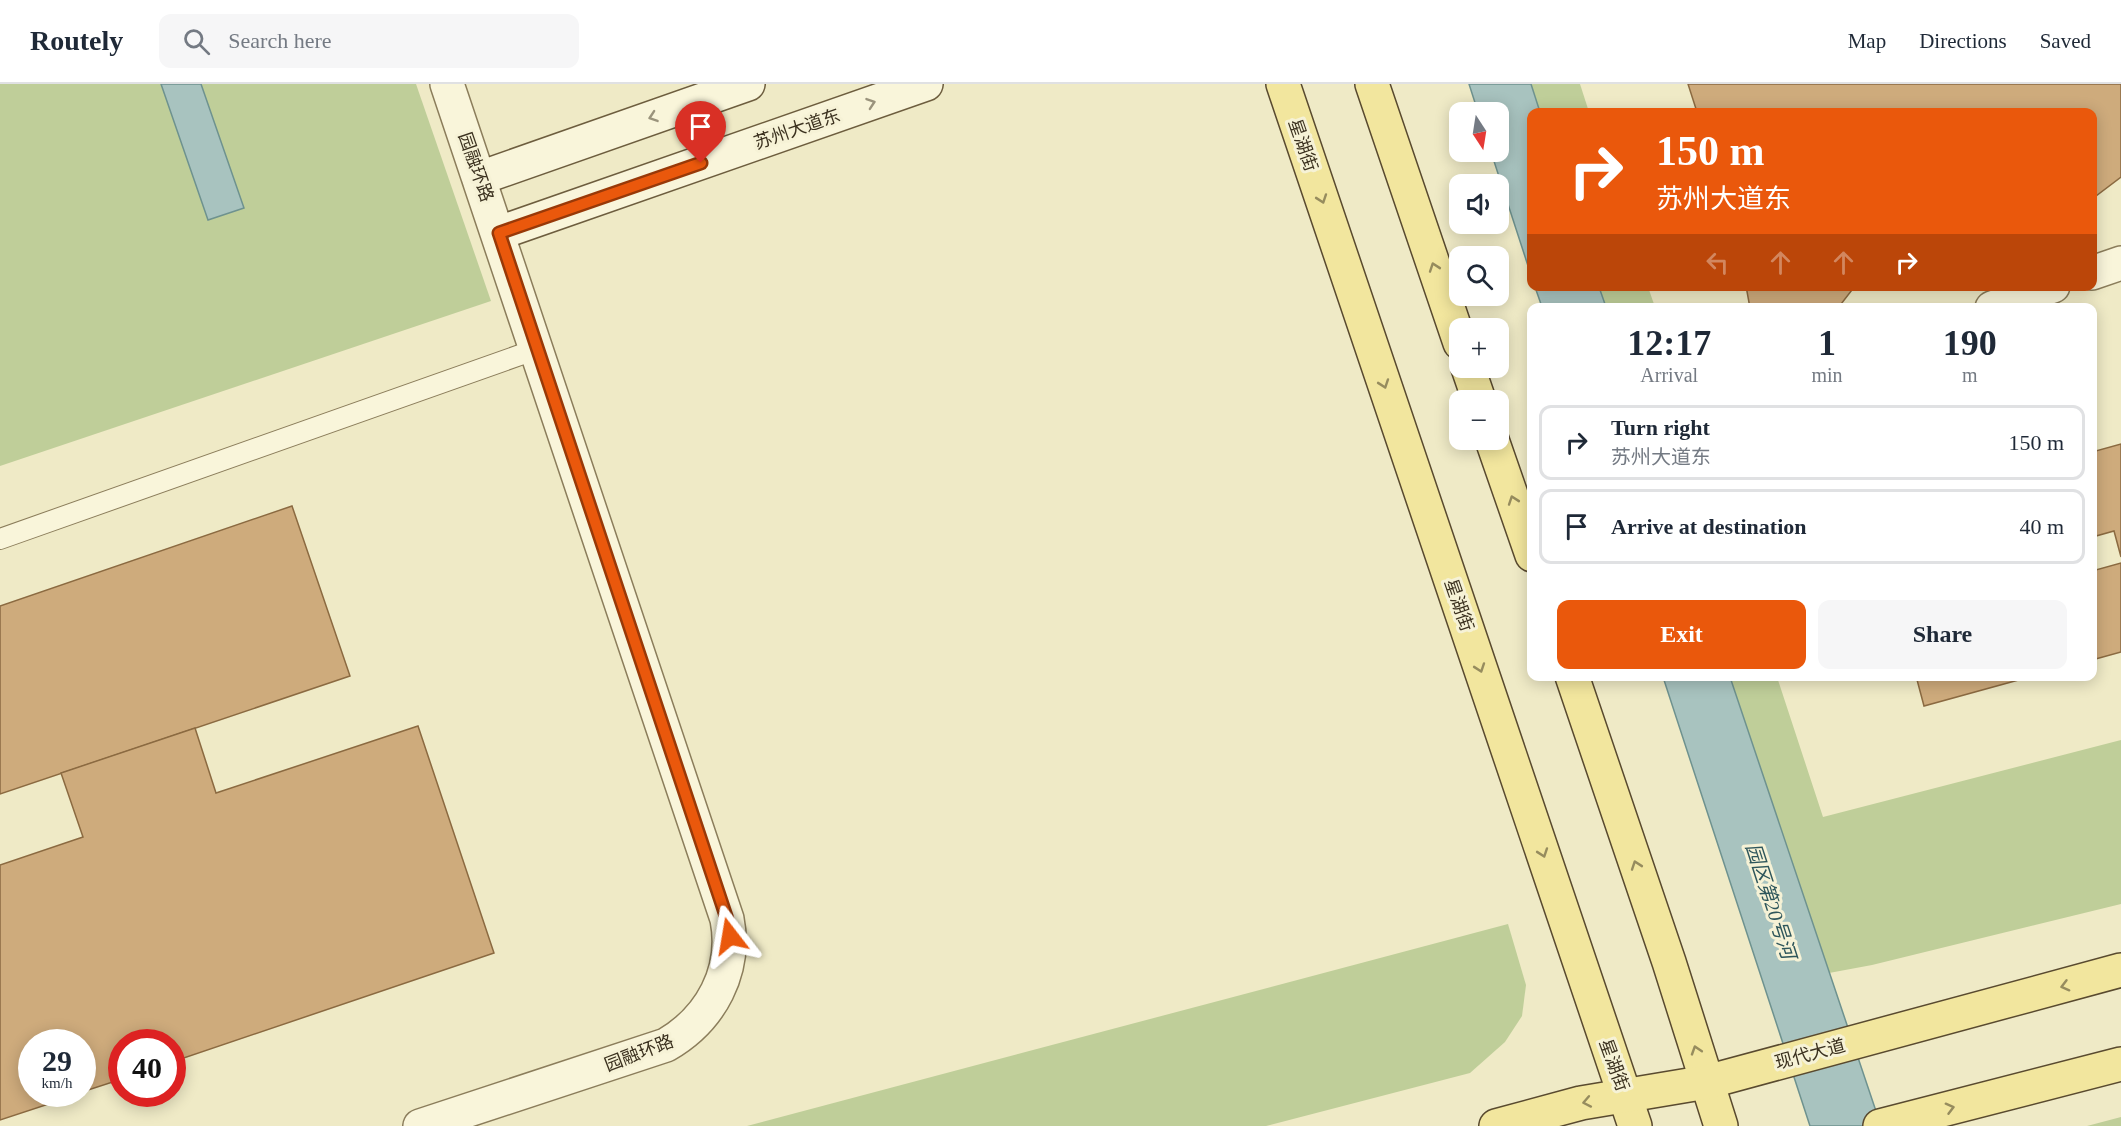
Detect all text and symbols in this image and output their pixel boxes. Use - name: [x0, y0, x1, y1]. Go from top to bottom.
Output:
- search box: [159, 14, 579, 68]
- text: Routely: [30, 25, 123, 56]
- icon: search: [180, 25, 213, 58]
- text: Search here: [228, 28, 332, 53]
- text: Map: [1848, 29, 1886, 53]
- text: Directions: [1919, 29, 2007, 53]
- text: Saved: [2040, 29, 2091, 53]
- one-way arrow: [865, 98, 876, 111]
- pin: [675, 101, 726, 163]
- north arrow: [1449, 102, 1509, 162]
- map controls: [1449, 102, 1509, 450]
- street label: 苏州大道东: [751, 105, 843, 153]
- one-way arrow: [648, 110, 659, 123]
- icon: arrive: [684, 110, 717, 143]
- street label: 星湖街: [1285, 116, 1321, 174]
- text: 150 m: [1656, 128, 1765, 174]
- street label: 园融环路: [455, 130, 497, 204]
- icon: right: [1557, 132, 1635, 210]
- button: sound: [1449, 174, 1509, 234]
- text: 苏州大道东: [1656, 184, 1791, 214]
- one-way arrow: [1314, 193, 1327, 204]
- button: search: [1449, 246, 1509, 306]
- icon: left: [1701, 246, 1734, 279]
- icon: ahead: [1764, 246, 1797, 279]
- icon: ahead: [1827, 246, 1860, 279]
- icon: right: [1890, 246, 1923, 279]
- one-way arrow: [1429, 263, 1441, 273]
- button: +: [1449, 318, 1509, 378]
- text: 12:17: [1627, 323, 1711, 363]
- text: 1: [1818, 323, 1836, 363]
- text: 190: [1943, 323, 1997, 363]
- text: Arrival: [1640, 364, 1698, 386]
- text: min: [1811, 364, 1843, 386]
- text: m: [1962, 364, 1978, 386]
- one-way arrow: [1377, 378, 1390, 389]
- button: −: [1449, 390, 1509, 450]
- text: Turn right: [1611, 415, 1710, 440]
- icon: right: [1560, 426, 1593, 459]
- text: 150 m: [2008, 430, 2064, 455]
- text: 苏州大道东: [1611, 446, 1711, 468]
- one-way arrow: [1507, 495, 1520, 506]
- icon: arrive: [1560, 510, 1593, 543]
- text: Arrive at destination: [1611, 514, 1807, 539]
- text: 40 m: [2019, 514, 2064, 539]
- street label: 星湖街: [1441, 576, 1477, 634]
- button: Exit: [1557, 600, 1806, 669]
- button: Share: [1818, 600, 2067, 669]
- one-way arrow: [1473, 662, 1486, 673]
- water label: 园区第20号河: [1742, 841, 1801, 965]
- one-way arrow: [1536, 847, 1548, 858]
- one-way arrow: [1631, 860, 1644, 871]
- position arrow: [698, 904, 762, 968]
- one-way arrow: [2060, 978, 2070, 991]
- speed limit sign: 40: [108, 1029, 186, 1107]
- street label: 园融环路: [602, 1031, 676, 1075]
- street label: 现代大道: [1773, 1035, 1847, 1073]
- street label: 星湖街: [1595, 1036, 1633, 1094]
- text: 29: [42, 1044, 72, 1077]
- one-way arrow: [1691, 1045, 1704, 1056]
- text: km/h: [42, 1075, 72, 1091]
- one-way arrow: [1582, 1095, 1592, 1108]
- one-way arrow: [1944, 1103, 1955, 1115]

